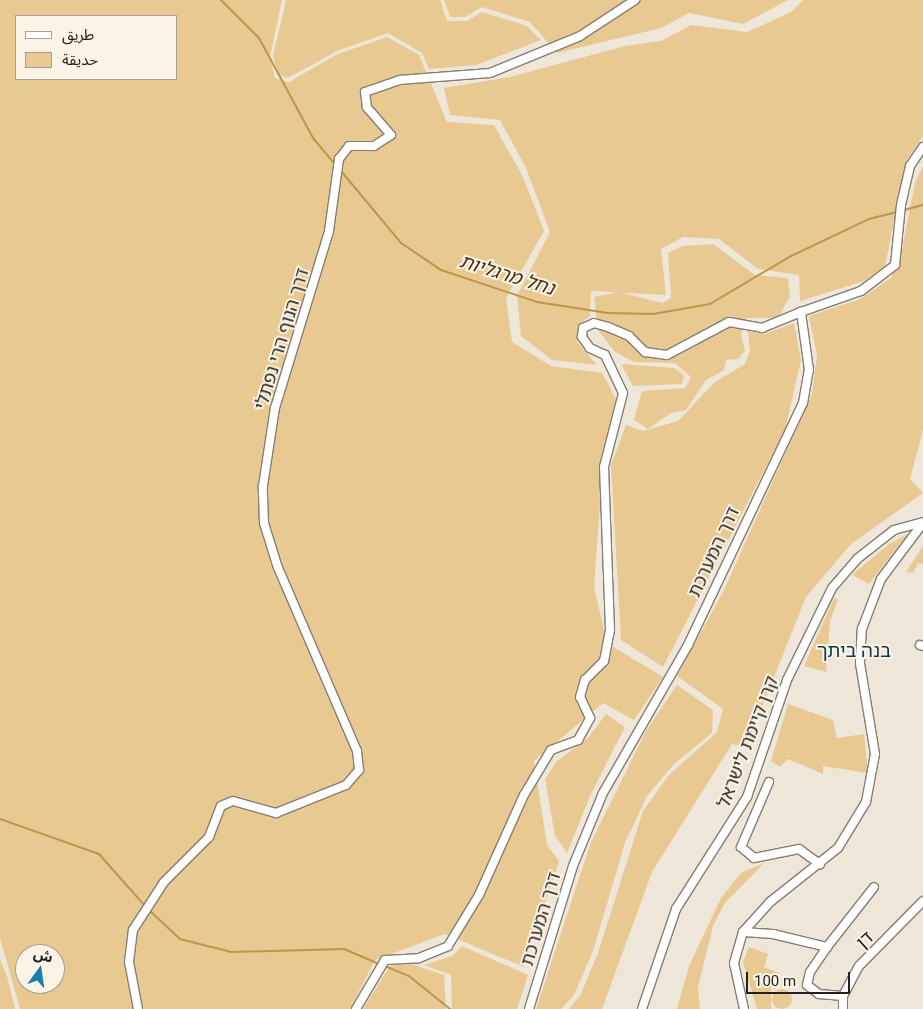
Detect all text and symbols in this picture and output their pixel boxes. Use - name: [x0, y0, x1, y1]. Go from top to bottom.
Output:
- legend: [15, 15, 178, 80]
- text: طريق: [62, 26, 94, 44]
- text: حديقة: [62, 51, 98, 69]
- water label: נחל מרגליות: [457, 250, 557, 300]
- street label: דרך הנוף הרי נפתלי: [250, 266, 314, 412]
- street label: דרך המערכת: [684, 503, 744, 601]
- district label: בנה ביתך: [817, 640, 891, 662]
- street label: קרן קיימת לישראל: [713, 673, 783, 811]
- street label: דרך המערכת: [516, 869, 566, 969]
- street label: דן: [852, 927, 878, 953]
- north arrow: [15, 944, 65, 994]
- text: ش: [32, 945, 55, 965]
- scale bar: [748, 962, 852, 994]
- text: 100 m: [754, 972, 796, 990]

